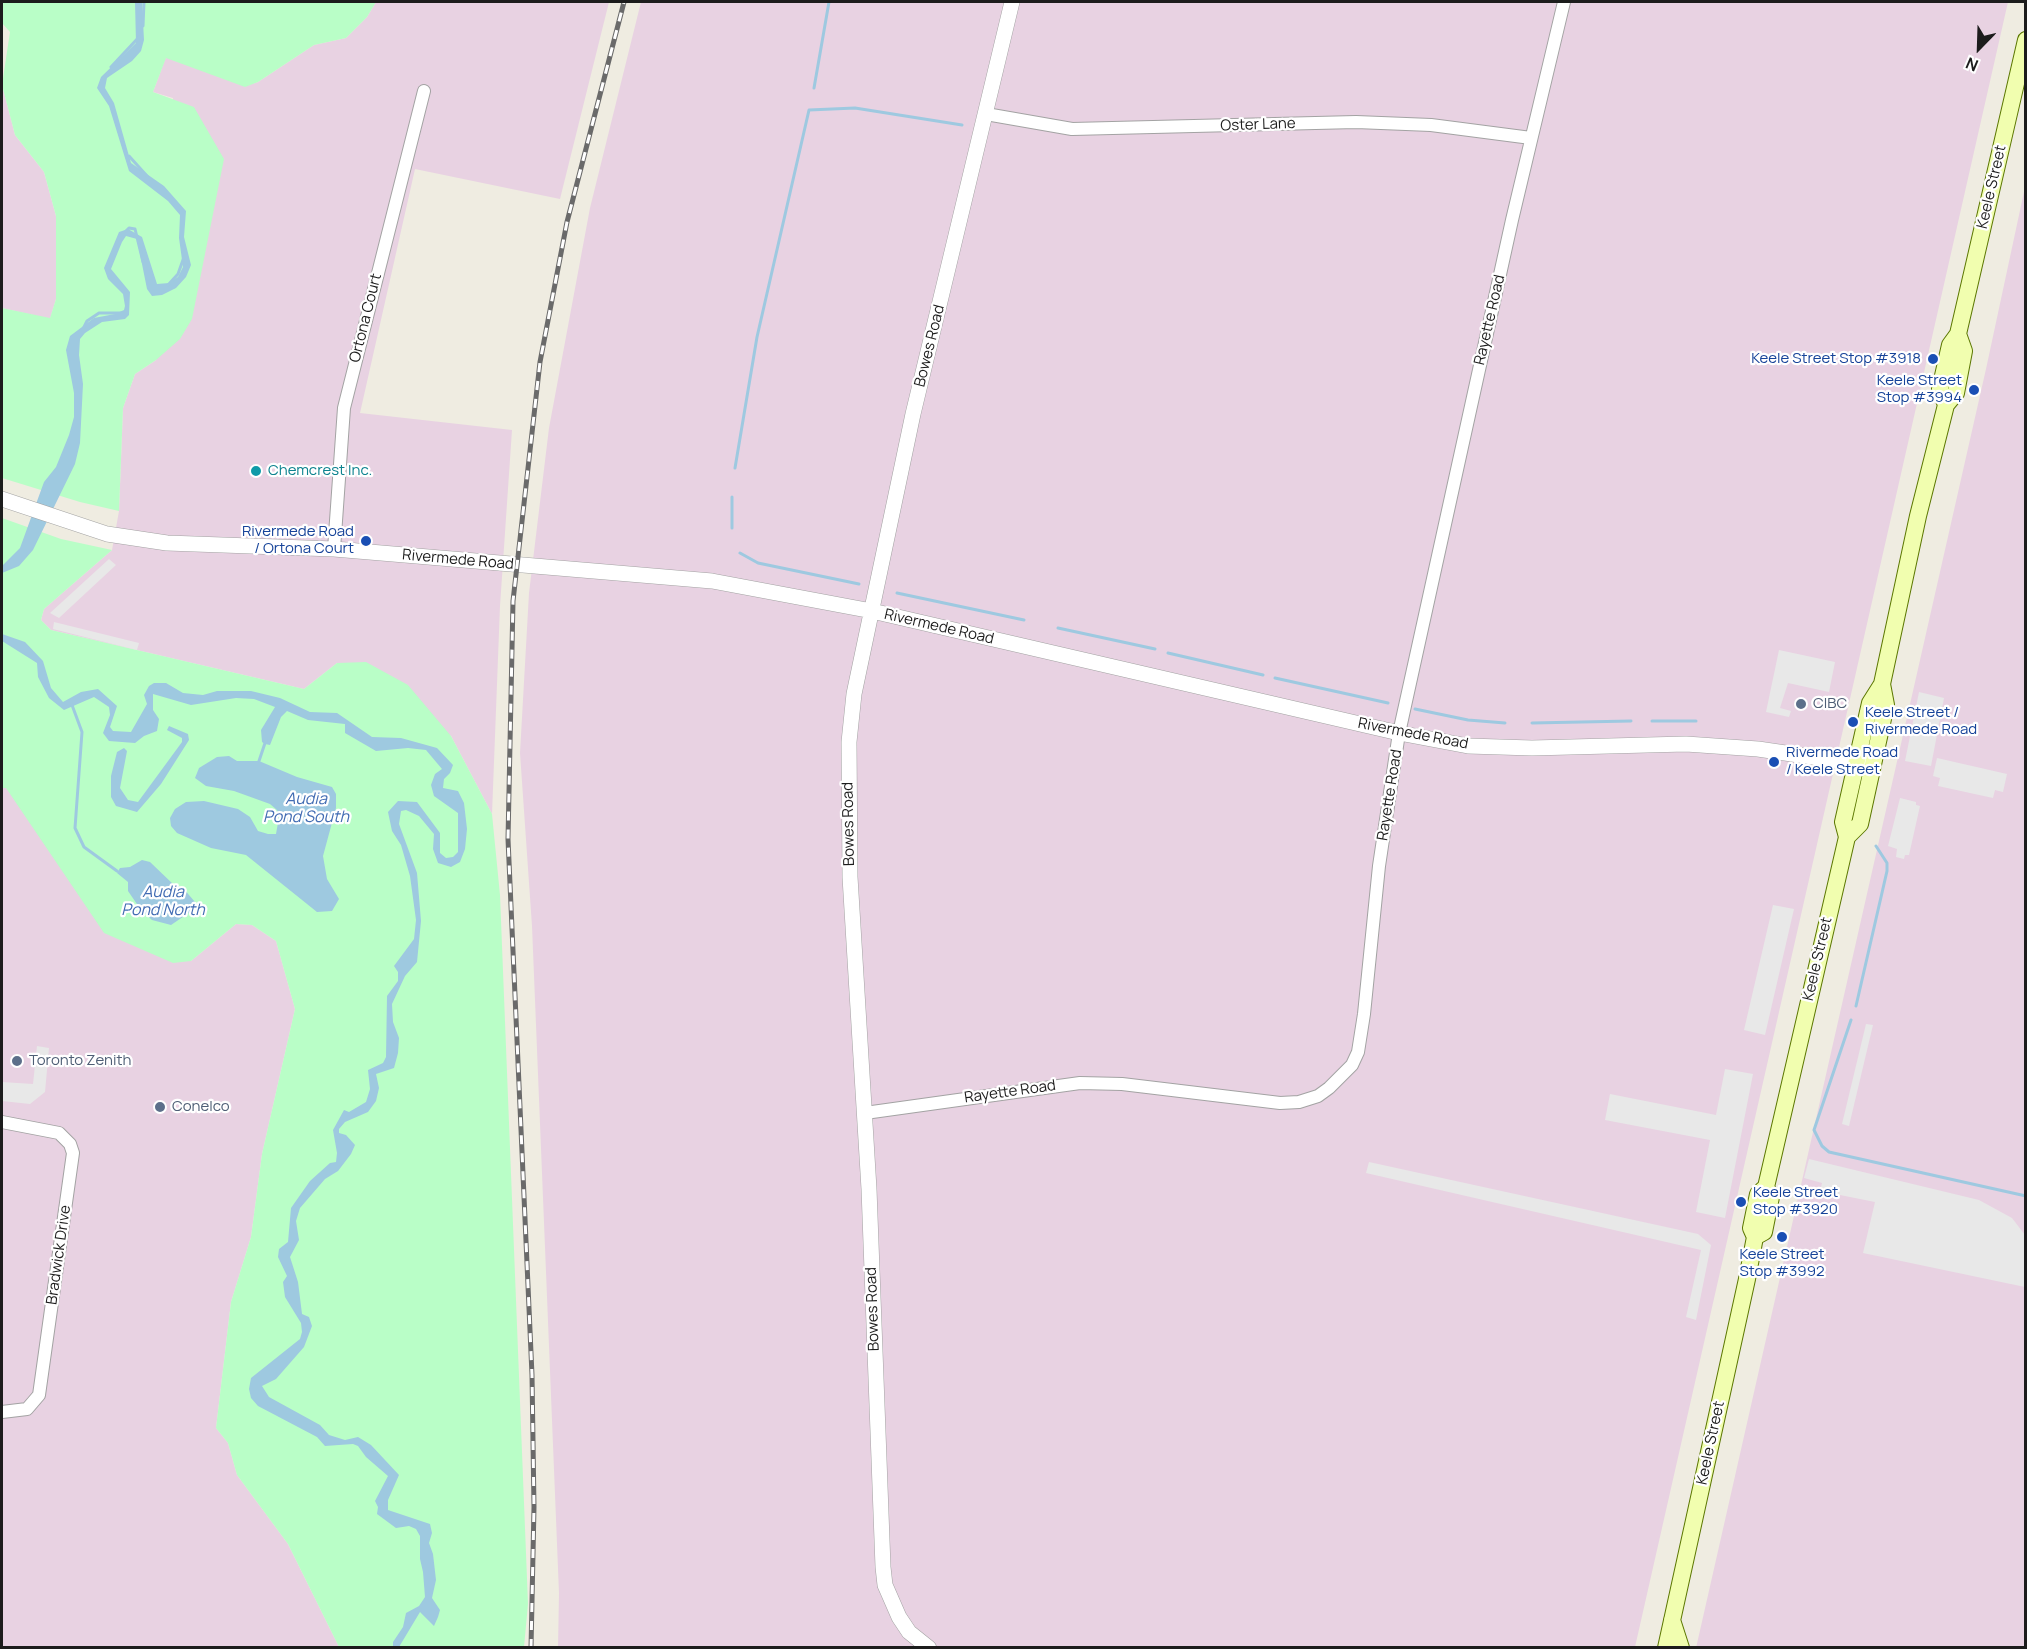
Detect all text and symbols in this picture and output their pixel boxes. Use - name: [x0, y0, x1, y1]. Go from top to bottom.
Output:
- north arrow: [1949, 18, 2009, 78]
- text: N: [1962, 52, 1982, 77]
- street label: Oster Lane: [1220, 115, 1296, 135]
- street label: Keele Street: [1974, 143, 2010, 231]
- street label: Ortona Court: [346, 272, 386, 364]
- street label: Rayette Road: [1471, 273, 1509, 367]
- street label: Bowes Road: [911, 303, 949, 389]
- place label: Keele Street Stop #3918: [1751, 350, 1921, 368]
- marker: Keele Street Stop #3918: [1926, 352, 1940, 366]
- place label: Keele Street Stop #3994: [1877, 372, 1962, 407]
- marker: Keele Street Stop #3994: [1967, 383, 1981, 397]
- place label: Chemcrest Inc.: [268, 462, 372, 480]
- marker: Chemcrest Inc.: [249, 464, 263, 478]
- place label: Rivermede Road / Ortona Court: [242, 523, 354, 558]
- marker: Rivermede Road / Ortona Court: [359, 534, 373, 548]
- street label: Rivermede Road: [401, 546, 515, 574]
- street label: Rivermede Road: [882, 606, 996, 648]
- place label: CIBC: [1813, 695, 1847, 713]
- marker: CIBC: [1794, 697, 1808, 711]
- place label: Keele Street / Rivermede Road: [1865, 704, 1977, 739]
- street label: Rivermede Road: [1356, 714, 1470, 754]
- marker: Keele Street / Rivermede Road: [1846, 715, 1860, 729]
- place label: Rivermede Road / Keele Street: [1786, 744, 1898, 779]
- street label: Rayette Road: [1374, 748, 1406, 842]
- marker: Rivermede Road / Keele Street: [1767, 755, 1781, 769]
- street label: Bowes Road: [839, 782, 859, 866]
- water label: Audia Pond South: [263, 790, 349, 828]
- water label: Audia Pond North: [121, 883, 205, 921]
- street label: Keele Street: [1800, 915, 1836, 1003]
- place label: Toronto Zenith: [29, 1052, 131, 1070]
- marker: Toronto Zenith: [10, 1054, 24, 1068]
- street label: Rayette Road: [963, 1077, 1057, 1107]
- place label: Conelco: [172, 1098, 230, 1116]
- marker: Conelco: [153, 1100, 167, 1114]
- place label: Keele Street Stop #3920: [1753, 1184, 1838, 1219]
- marker: Keele Street Stop #3920: [1734, 1195, 1748, 1209]
- street label: Bradwick Drive: [43, 1204, 75, 1306]
- marker: Keele Street Stop #3992: [1775, 1230, 1789, 1244]
- place label: Keele Street Stop #3992: [1739, 1246, 1825, 1281]
- street label: Bowes Road: [863, 1267, 883, 1351]
- street label: Keele Street: [1693, 1399, 1729, 1487]

